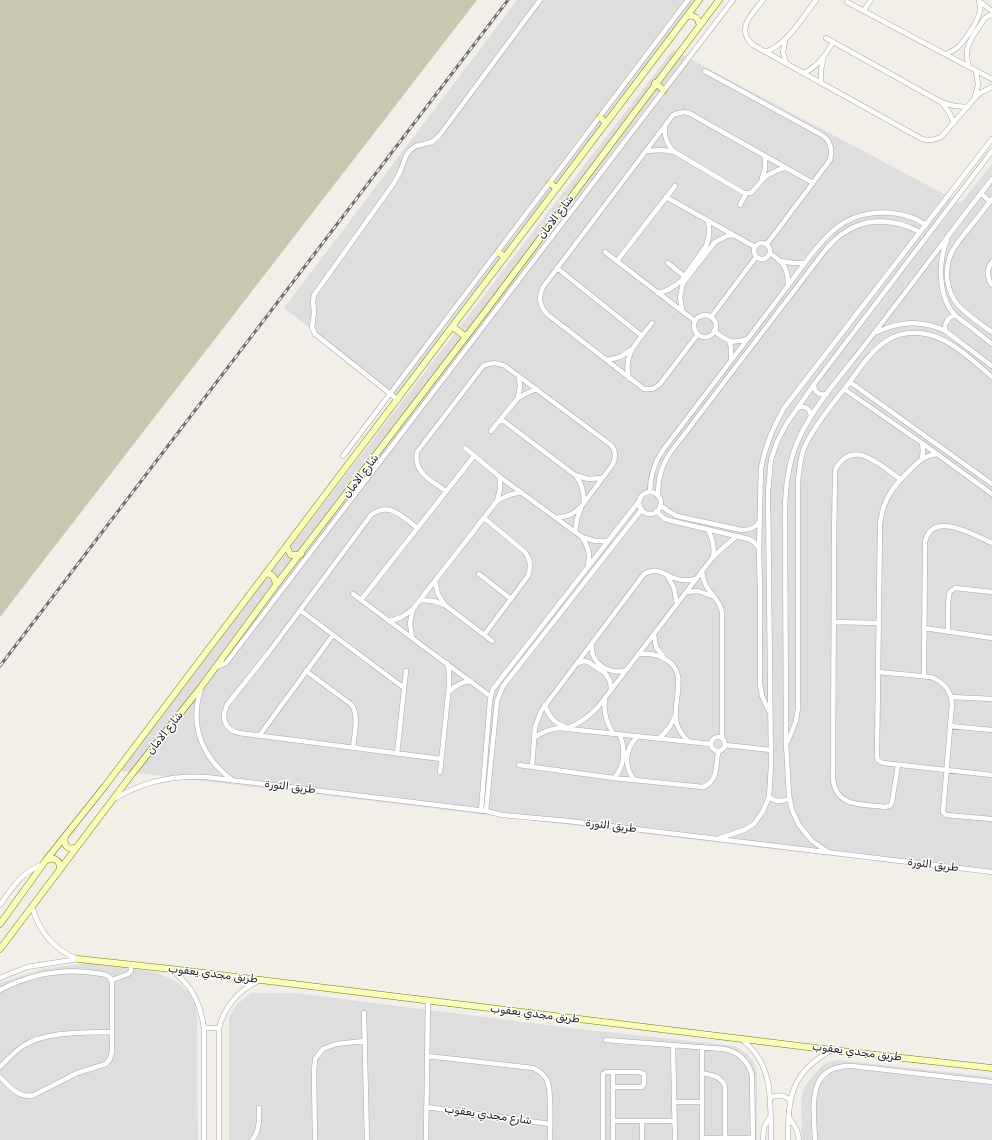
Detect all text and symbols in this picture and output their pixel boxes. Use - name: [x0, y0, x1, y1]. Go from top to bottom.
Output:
- street label: شارع الامان: [535, 193, 577, 241]
- street label: شارع الامان: [340, 452, 382, 500]
- street label: شارع الامان: [144, 709, 186, 757]
- street label: طريق الثورة: [264, 777, 316, 797]
- street label: طريق الثورة: [585, 816, 637, 836]
- street label: طريق الثورة: [907, 855, 959, 875]
- street label: طريق مجدي يعقوب: [167, 962, 259, 986]
- street label: طريق مجدي يعقوب: [489, 1002, 581, 1026]
- street label: طريق مجدي يعقوب: [811, 1040, 903, 1064]
- street label: شارع مجدي يعقوب: [443, 1102, 533, 1128]

